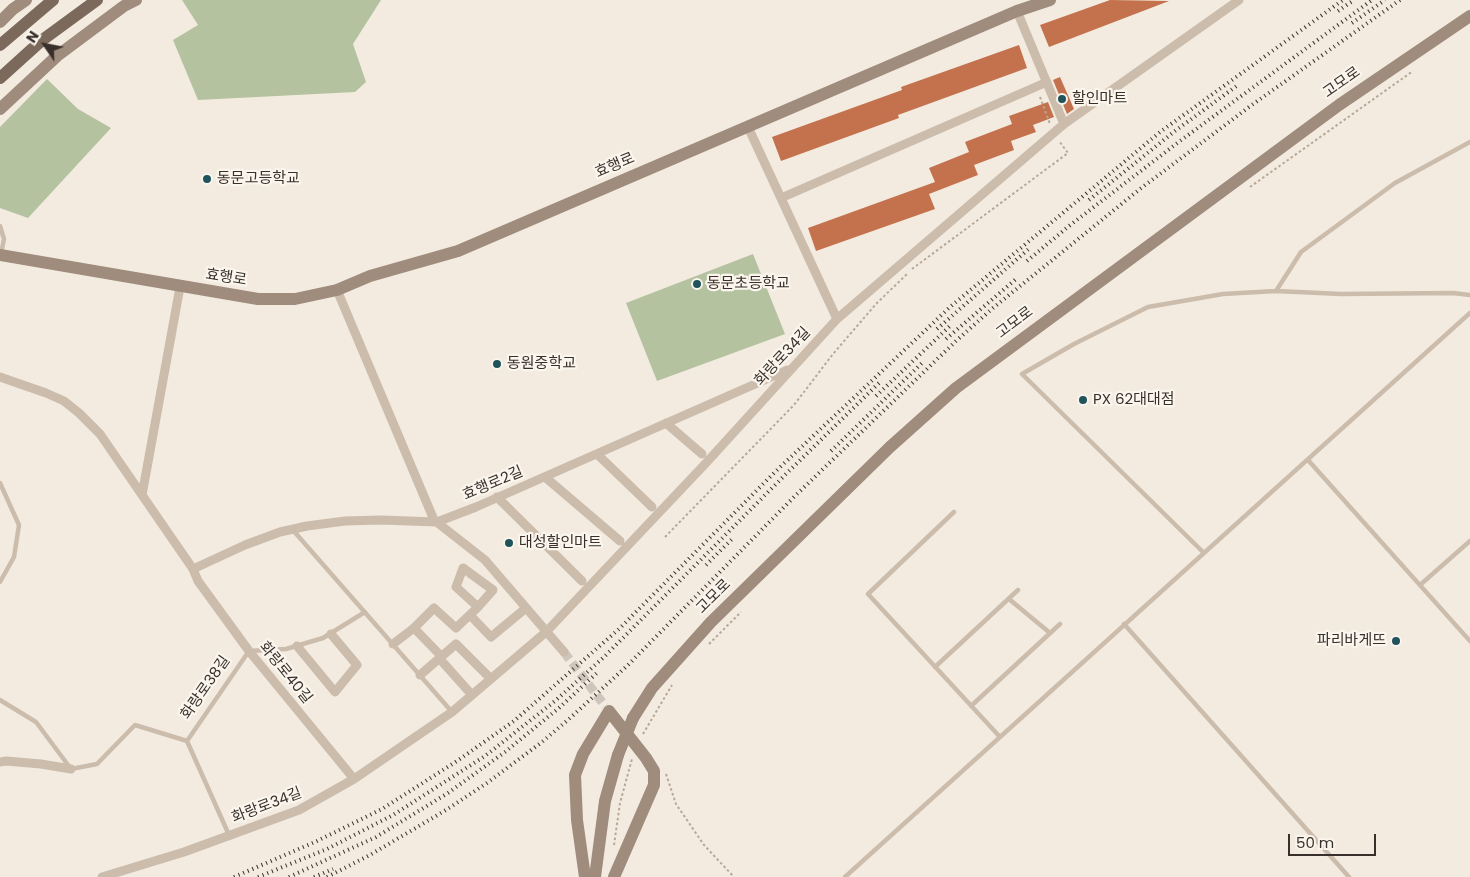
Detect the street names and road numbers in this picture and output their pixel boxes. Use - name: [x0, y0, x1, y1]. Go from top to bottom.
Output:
- street label: 고모로: [1320, 64, 1364, 102]
- street label: 효행로: [592, 150, 638, 182]
- street label: 효행로: [204, 266, 248, 290]
- street label: 고모로: [993, 303, 1037, 343]
- street label: 화랑로34길: [751, 324, 815, 390]
- street label: 효행로2길: [460, 463, 526, 505]
- street label: 고모로: [693, 576, 735, 618]
- street label: 화랑로40길: [255, 639, 315, 707]
- street label: 화랑로38길: [178, 653, 234, 723]
- street label: 화랑로34길: [229, 784, 305, 828]

